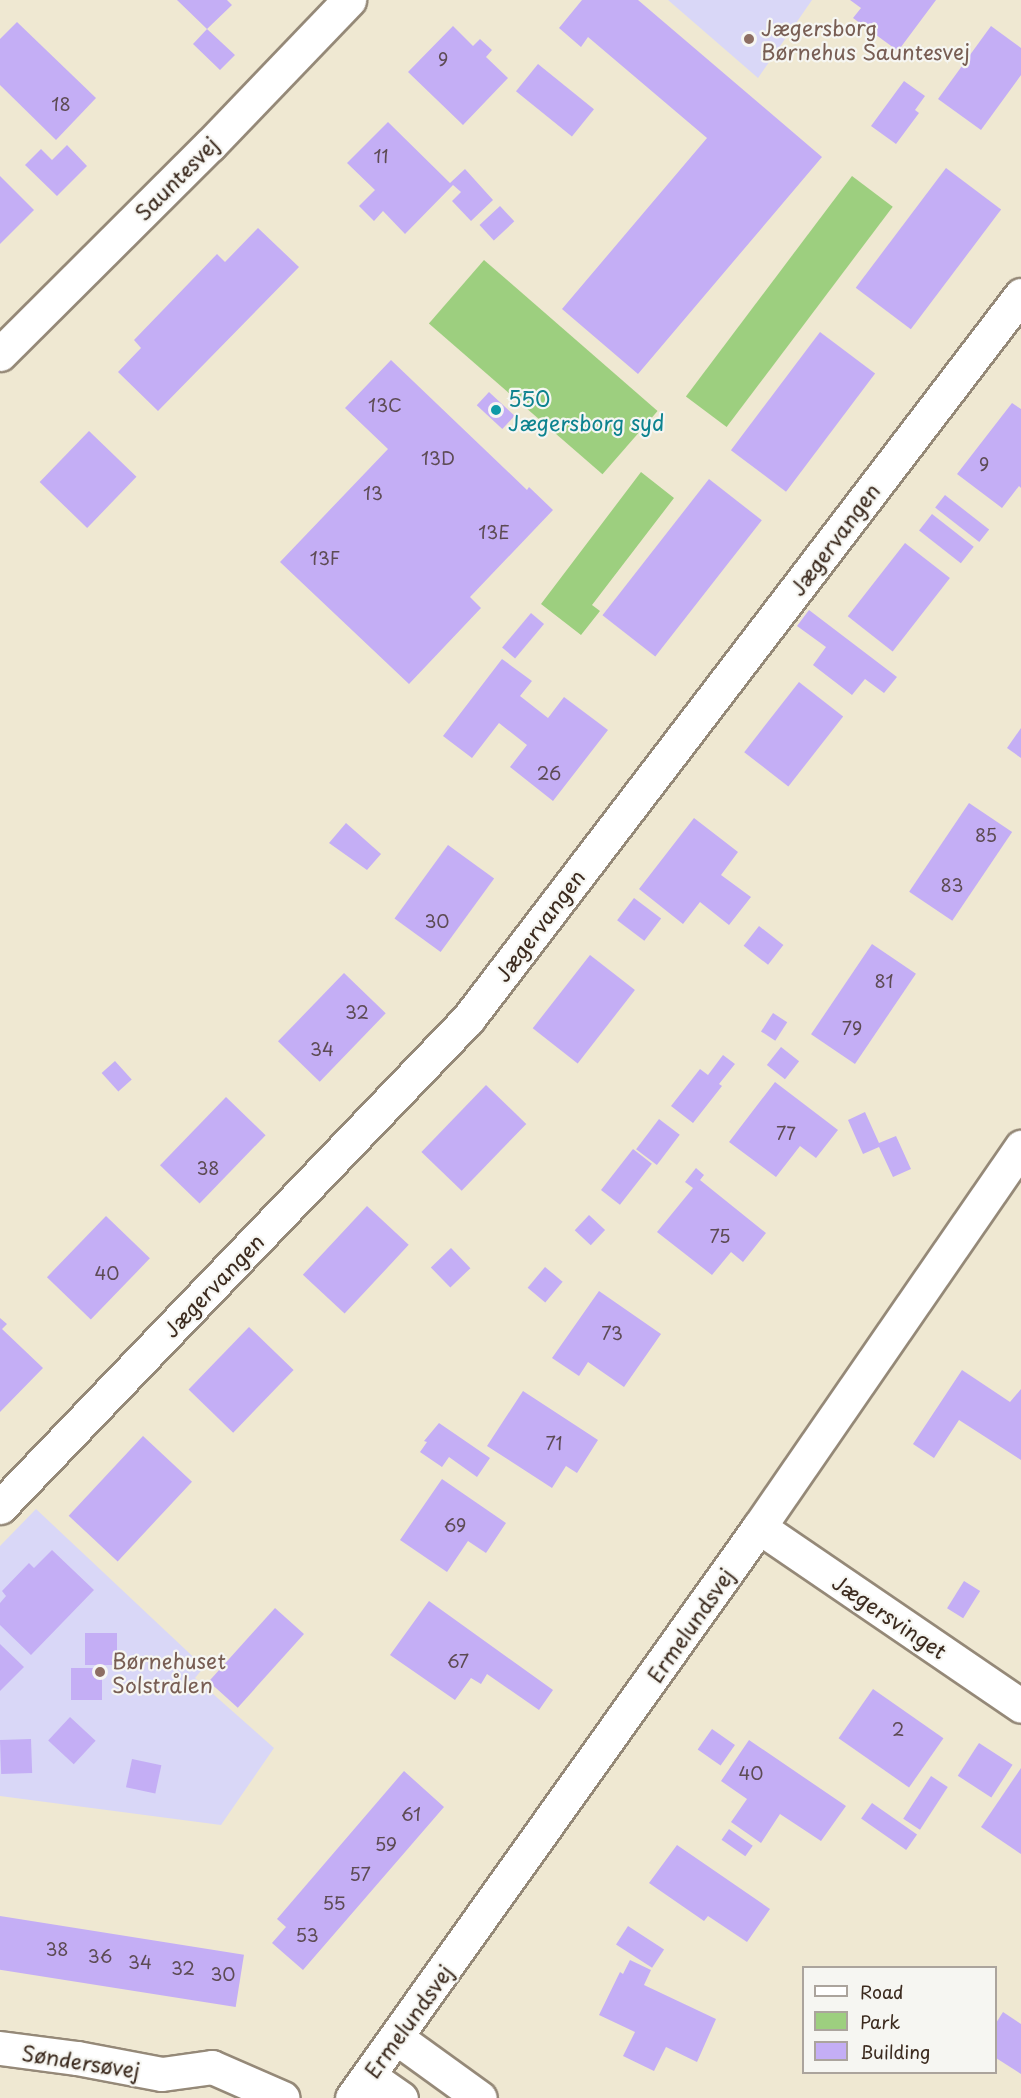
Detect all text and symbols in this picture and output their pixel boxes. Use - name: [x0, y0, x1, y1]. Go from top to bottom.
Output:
- place label: Jægersborg Børnehus Sauntesvej: [761, 14, 969, 64]
- marker: Jægersborg Børnehus Sauntesvej: [742, 32, 756, 46]
- house number: 9: [438, 48, 448, 70]
- house number: 18: [51, 93, 71, 115]
- street label: Sauntesvej: [129, 131, 223, 225]
- house number: 11: [373, 145, 389, 167]
- place label: 550 Jægersborg syd: [508, 385, 665, 435]
- house number: 13C: [368, 394, 402, 416]
- marker: 550 Jægersborg syd: [489, 403, 503, 417]
- house number: 13D: [421, 447, 455, 469]
- house number: 9: [979, 453, 989, 475]
- street label: Jægervangen: [784, 478, 884, 600]
- house number: 13: [363, 482, 383, 504]
- house number: 13E: [478, 521, 510, 543]
- house number: 13F: [310, 547, 340, 569]
- house number: 26: [537, 762, 561, 784]
- house number: 85: [975, 824, 997, 846]
- street label: Jægervangen: [489, 864, 589, 986]
- house number: 83: [941, 874, 963, 896]
- house number: 30: [424, 910, 450, 932]
- house number: 81: [874, 970, 894, 992]
- house number: 32: [345, 1001, 369, 1023]
- house number: 79: [842, 1017, 862, 1039]
- house number: 34: [310, 1038, 334, 1060]
- house number: 77: [776, 1122, 796, 1144]
- house number: 38: [196, 1157, 220, 1179]
- house number: 75: [710, 1225, 730, 1247]
- street label: Jægervangen: [158, 1228, 268, 1342]
- house number: 40: [94, 1262, 120, 1284]
- house number: 73: [601, 1322, 623, 1344]
- house number: 71: [546, 1432, 562, 1454]
- house number: 69: [444, 1514, 466, 1536]
- street label: Ermelundsvej: [641, 1563, 739, 1687]
- street label: Jægersvinget: [828, 1569, 952, 1663]
- place label: Børnehuset Solstrålen: [112, 1647, 226, 1697]
- house number: 67: [447, 1650, 469, 1672]
- marker: Børnehuset Solstrålen: [93, 1665, 107, 1679]
- house number: 2: [892, 1718, 904, 1740]
- house number: 40: [738, 1762, 764, 1784]
- house number: 61: [401, 1803, 421, 1825]
- house number: 59: [375, 1833, 397, 1855]
- house number: 57: [349, 1863, 371, 1885]
- house number: 55: [322, 1892, 346, 1914]
- house number: 53: [295, 1924, 319, 1946]
- house number: 38: [45, 1938, 69, 1960]
- house number: 36: [88, 1945, 112, 1967]
- house number: 34: [128, 1951, 152, 1973]
- house number: 32: [171, 1957, 195, 1979]
- street label: Ermelundsvej: [359, 1960, 457, 2082]
- house number: 30: [210, 1963, 236, 1985]
- legend: [802, 1966, 997, 2074]
- text: Road: [860, 1978, 904, 2005]
- text: Park: [860, 2008, 900, 2035]
- text: Building: [860, 2038, 930, 2065]
- street label: Søndersøvej: [20, 2039, 142, 2083]

